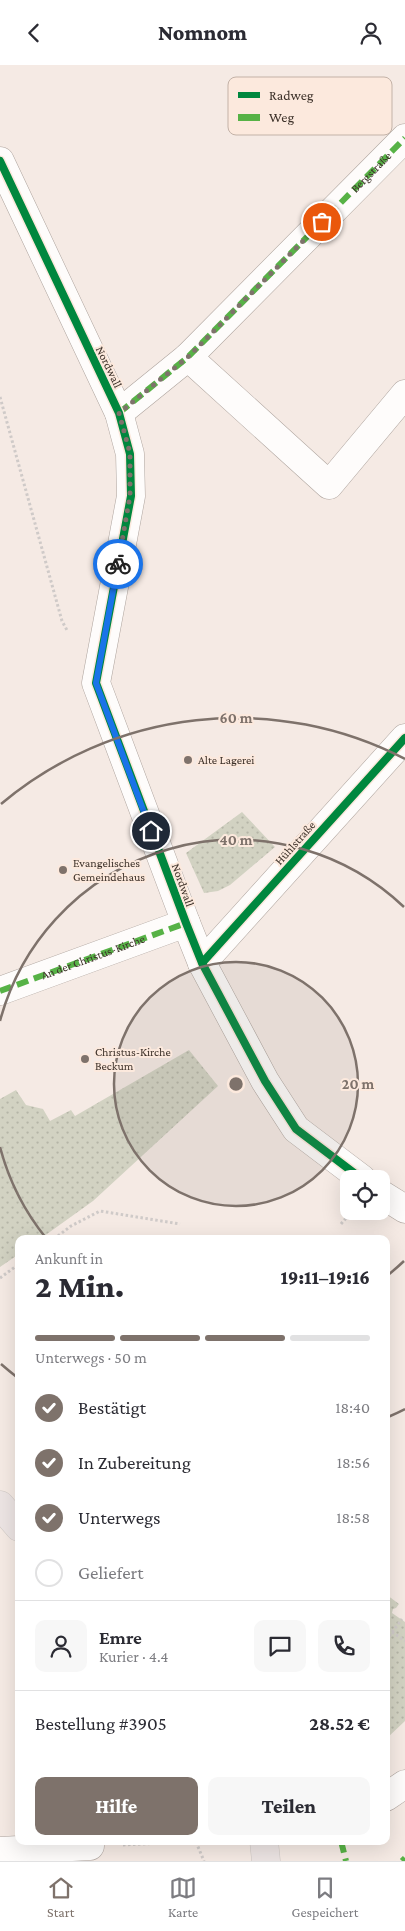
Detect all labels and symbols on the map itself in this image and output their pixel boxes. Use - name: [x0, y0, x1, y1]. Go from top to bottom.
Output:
- legend: [228, 77, 392, 135]
- text: Radweg: [269, 87, 314, 103]
- text: Weg: [269, 109, 294, 125]
- street label: Bergstraße: [348, 149, 394, 196]
- pin: [301, 201, 343, 243]
- street label: Nordwall: [93, 344, 125, 390]
- courier: [93, 539, 143, 589]
- text: 60 m: [220, 710, 253, 726]
- place label: Alte Lagerei: [198, 753, 254, 767]
- marker: Alte Lagerei: [182, 754, 194, 766]
- pin: [130, 810, 172, 852]
- street label: Hühlstraße: [272, 818, 318, 868]
- text: 40 m: [220, 832, 253, 848]
- place label: Evangelisches Gemeindehaus: [73, 856, 145, 884]
- street label: Nordwall: [169, 862, 197, 908]
- marker: Evangelisches Gemeindehaus: [57, 864, 69, 876]
- street label: An der Christus-Kirche: [39, 932, 147, 982]
- place label: Christus-Kirche Beckum: [95, 1045, 171, 1073]
- marker: Christus-Kirche Beckum: [79, 1053, 91, 1065]
- centre of rings: [227, 1075, 245, 1093]
- text: 20 m: [342, 1076, 374, 1092]

